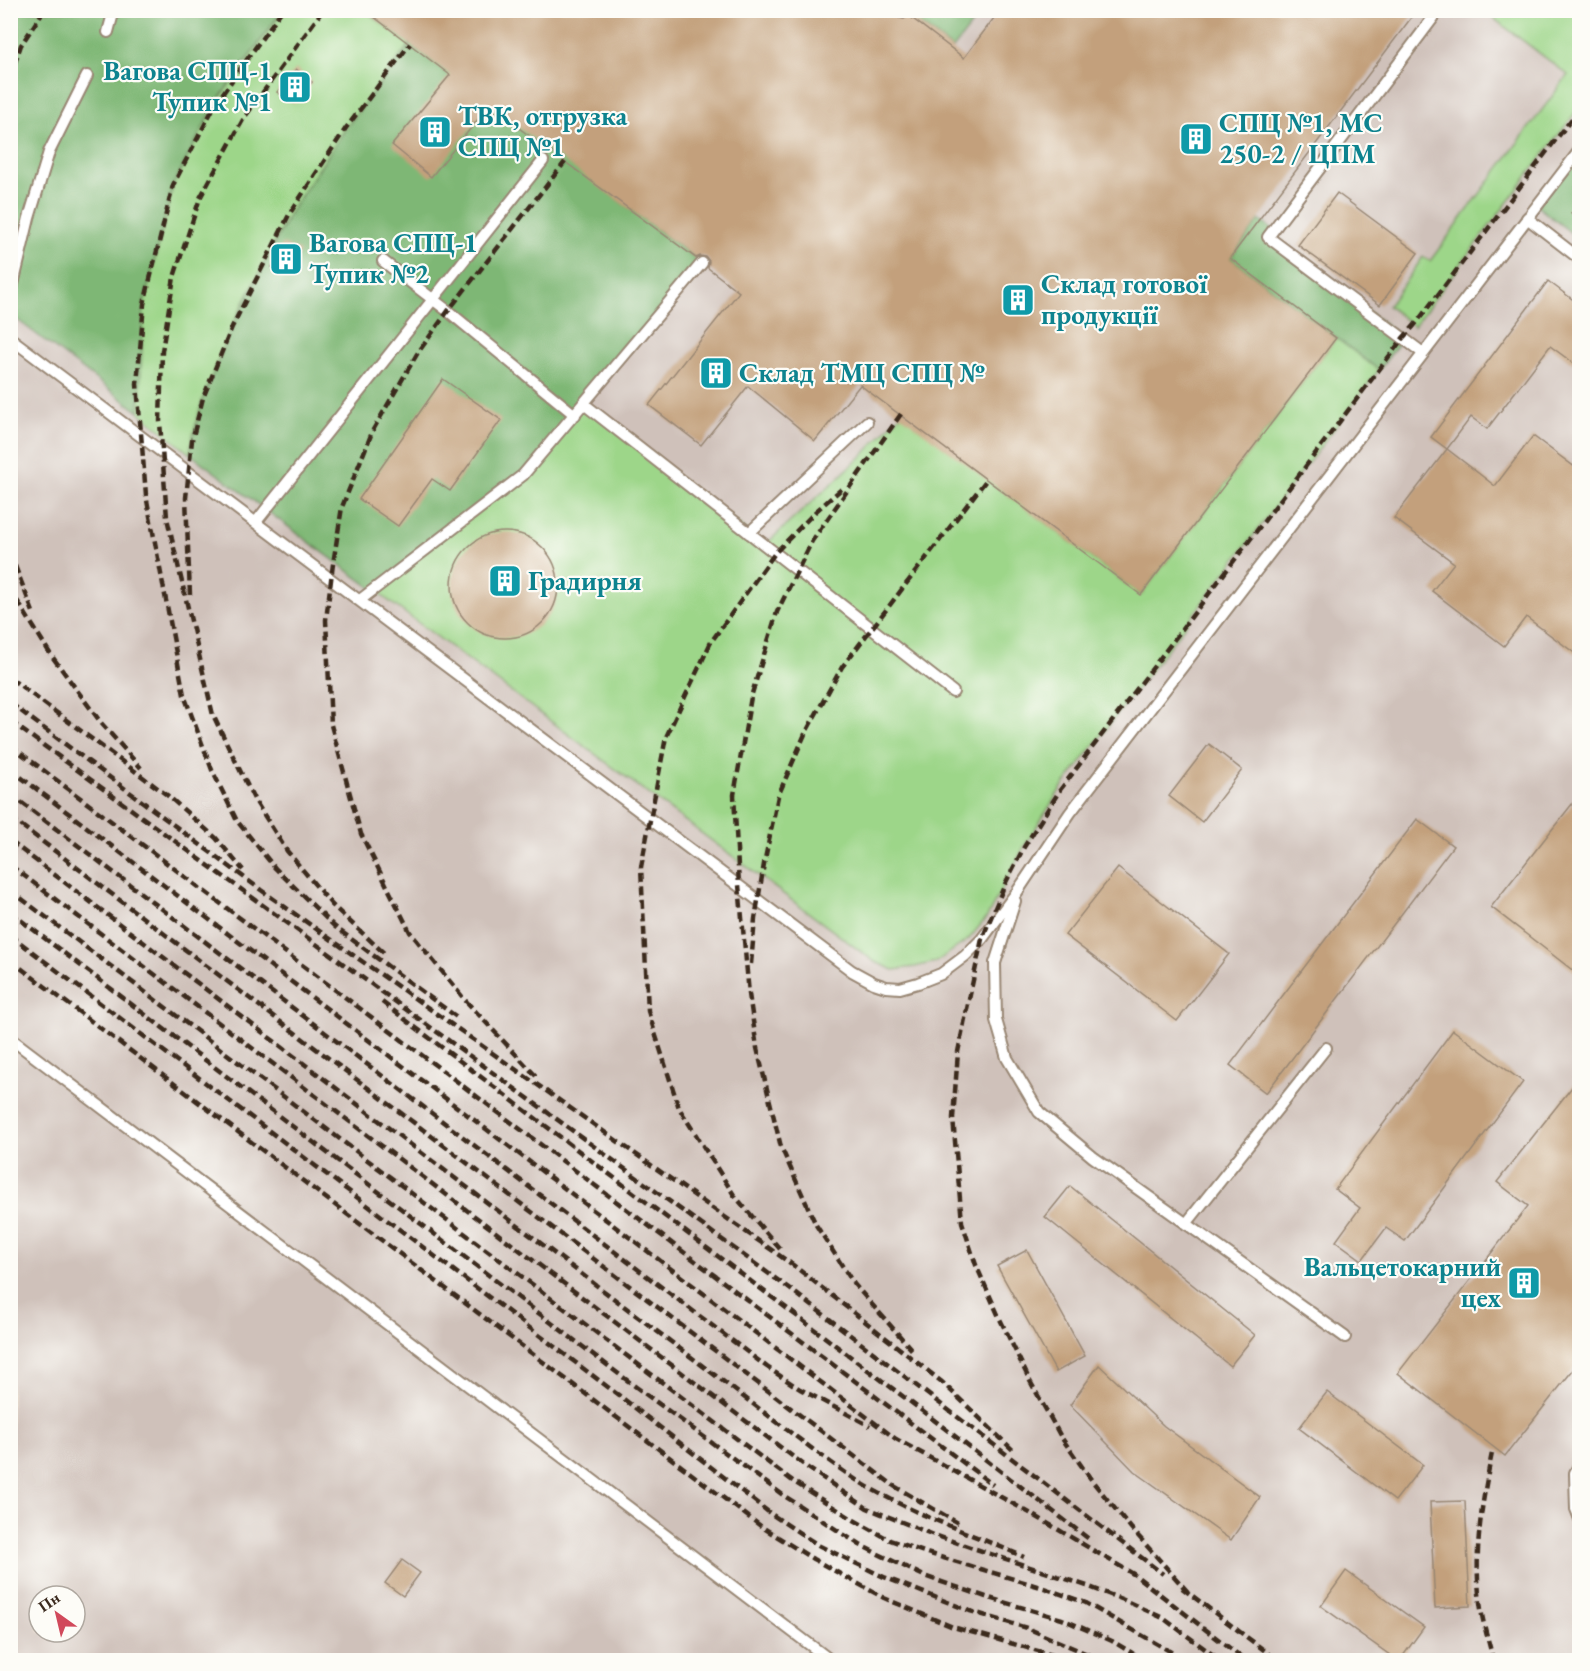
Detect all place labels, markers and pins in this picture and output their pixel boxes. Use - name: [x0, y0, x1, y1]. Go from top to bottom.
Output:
- place label: Вагова СПЦ-1 Тупик №1: [103, 53, 272, 119]
- building icon: Вагова СПЦ-1 Тупик №1: [277, 69, 313, 105]
- place label: ТВК, отгрузка СПЦ №1: [458, 98, 627, 164]
- place label: СПЦ №1, МС 250-2 / ЦПМ: [1219, 105, 1383, 171]
- building icon: ТВК, отгрузка СПЦ №1: [417, 114, 453, 150]
- building icon: СПЦ №1, МС 250-2 / ЦПМ: [1178, 121, 1214, 157]
- place label: Вагова СПЦ-1 Тупик №2: [309, 225, 478, 291]
- building icon: Вагова СПЦ-1 Тупик №2: [268, 241, 304, 277]
- place label: Склад готової продукції: [1041, 266, 1208, 332]
- building icon: Склад готової продукції: [1000, 282, 1036, 318]
- building icon: Склад ТМЦ СПЦ №: [698, 355, 734, 391]
- place label: Склад ТМЦ СПЦ №: [739, 355, 986, 390]
- building icon: Градирня: [487, 563, 523, 599]
- place label: Градирня: [528, 563, 642, 598]
- place label: Вальцетокарний цех: [1304, 1249, 1501, 1315]
- building icon: Вальцетокарний цех: [1506, 1265, 1542, 1301]

